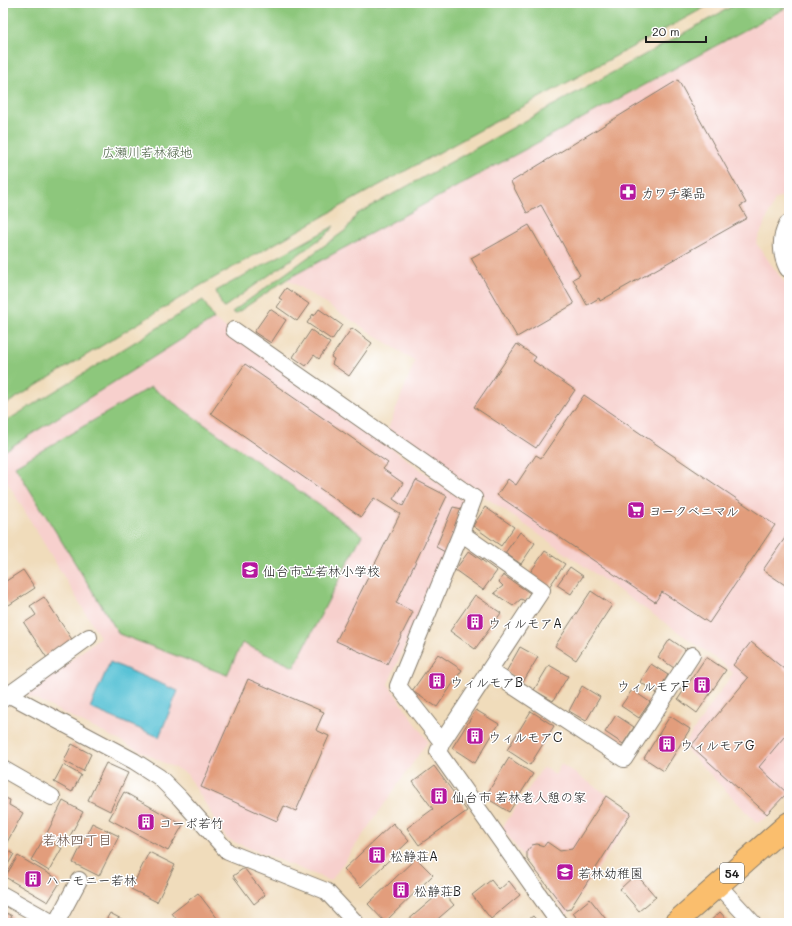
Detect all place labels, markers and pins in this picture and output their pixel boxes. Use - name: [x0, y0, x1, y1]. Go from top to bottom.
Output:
- pharmacy icon: カワチ薬品: [618, 182, 638, 202]
- place label: カワチ薬品: [641, 184, 706, 201]
- supermarket icon: ヨークベニマル: [626, 500, 646, 520]
- place label: ヨークベニマル: [649, 502, 739, 519]
- school or university icon: 仙台市立若林小学校: [240, 560, 260, 580]
- place label: 仙台市立若林小学校: [263, 562, 380, 579]
- building icon: ウィルモアA: [465, 612, 485, 632]
- place label: ウィルモアA: [488, 614, 562, 631]
- building icon: ウィルモアB: [427, 671, 447, 691]
- place label: ウィルモアB: [450, 673, 523, 690]
- building icon: ウィルモアF: [692, 675, 712, 695]
- place label: ウィルモアF: [617, 677, 689, 694]
- building icon: ウィルモアC: [465, 726, 485, 746]
- place label: ウィルモアC: [488, 728, 562, 745]
- building icon: ウィルモアG: [657, 734, 677, 754]
- place label: ウィルモアG: [680, 736, 755, 753]
- building icon: 仙台市 若林老人憩の家: [429, 786, 449, 806]
- place label: 仙台市 若林老人憩の家: [452, 788, 586, 805]
- building icon: コーポ若竹: [136, 812, 156, 832]
- place label: コーポ若竹: [159, 814, 224, 831]
- building icon: 松静荘A: [367, 845, 387, 865]
- place label: 松静荘A: [390, 847, 438, 864]
- school or university icon: 若林幼稚園: [555, 862, 575, 882]
- place label: 若林幼稚園: [578, 864, 643, 881]
- building icon: ハーモニー若林: [23, 869, 43, 889]
- place label: ハーモニー若林: [46, 871, 137, 888]
- building icon: 松静荘B: [391, 880, 411, 900]
- place label: 松静荘B: [414, 882, 461, 899]

